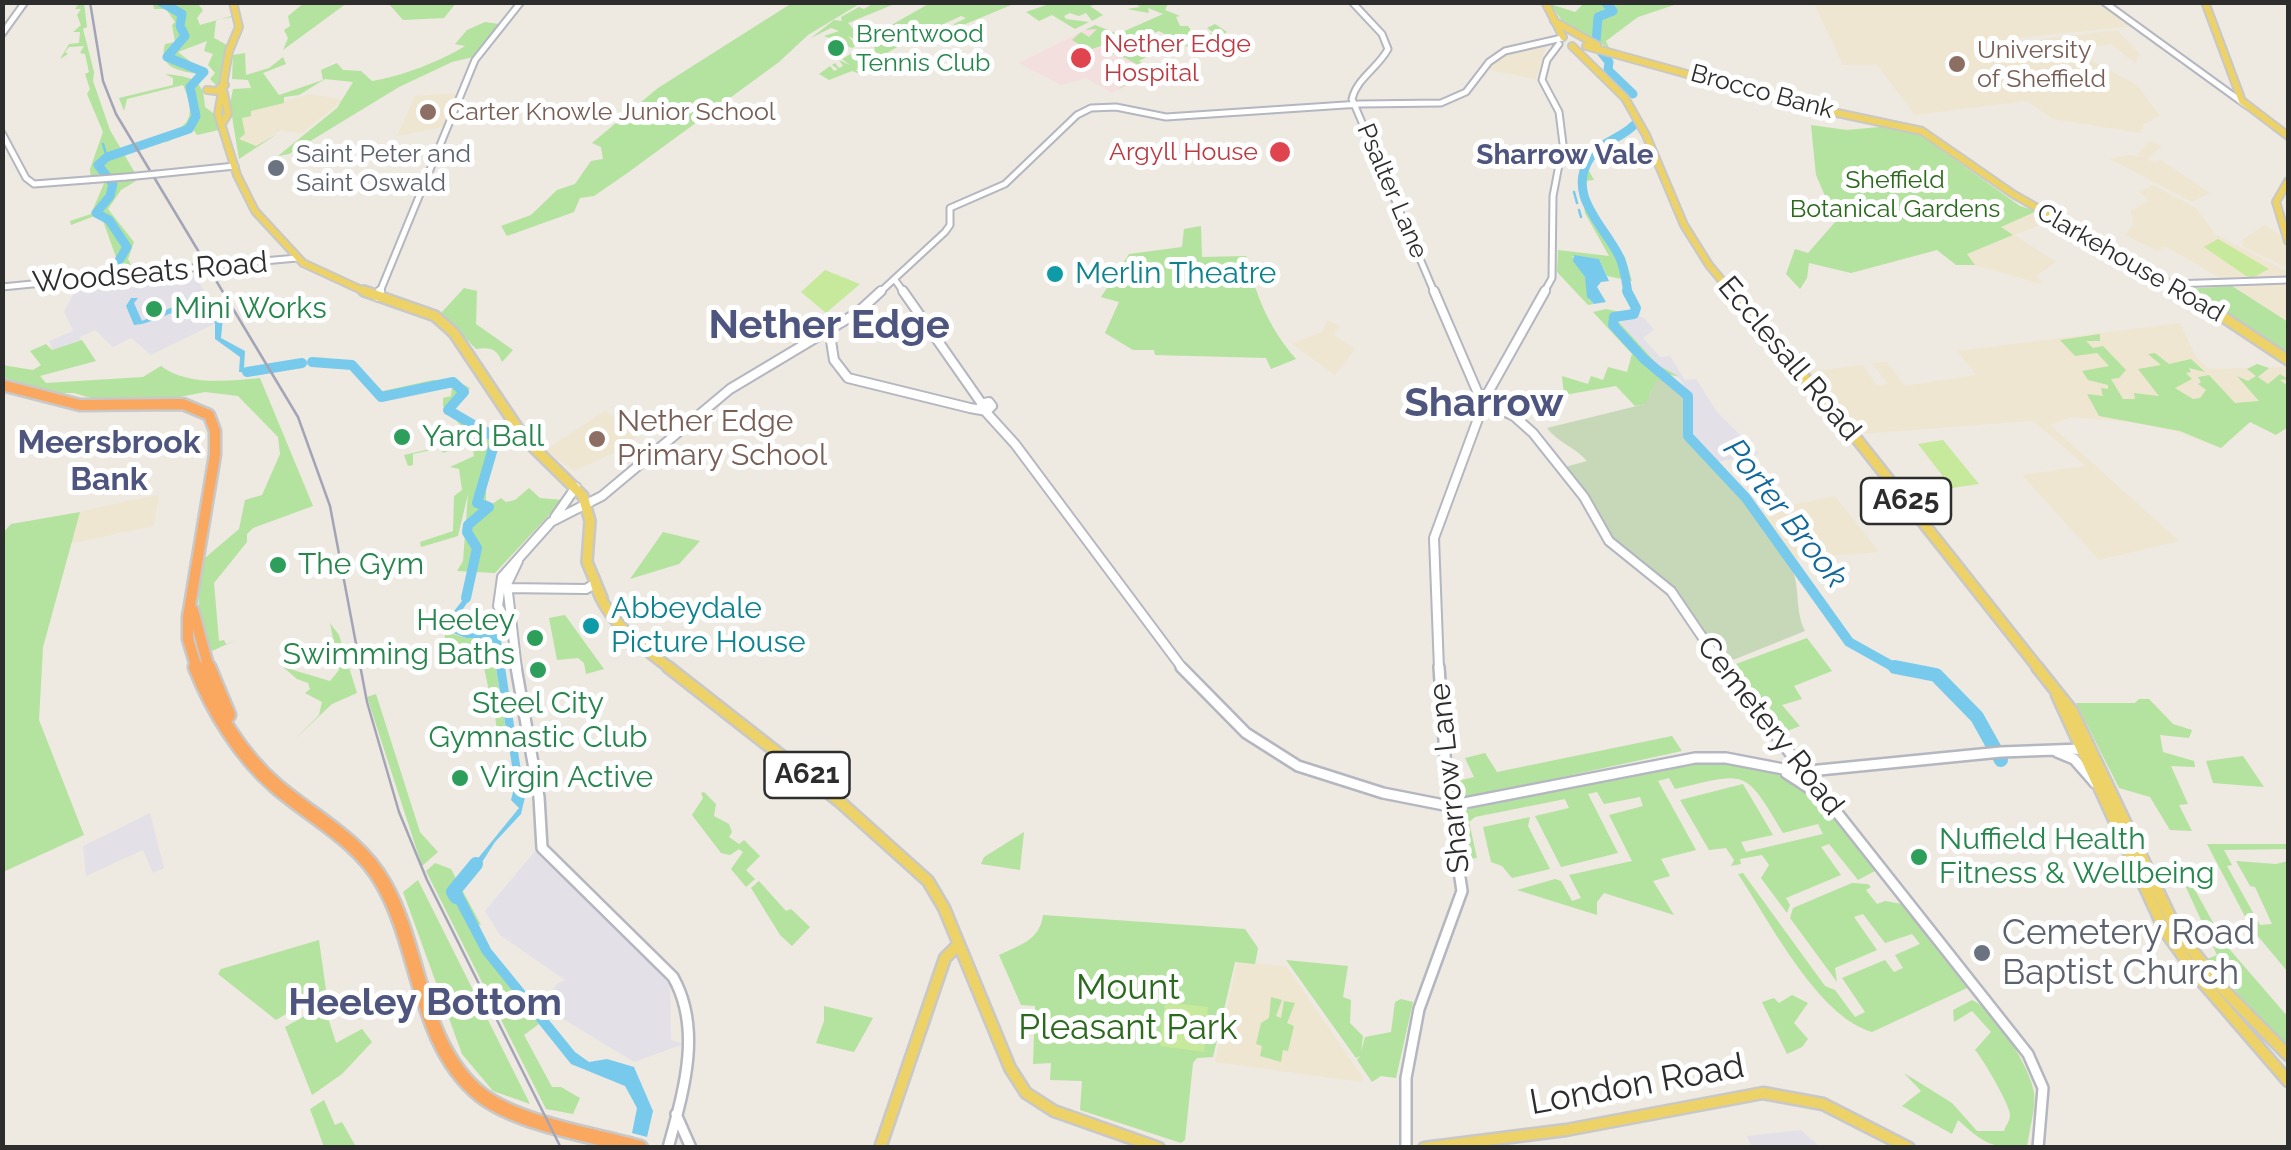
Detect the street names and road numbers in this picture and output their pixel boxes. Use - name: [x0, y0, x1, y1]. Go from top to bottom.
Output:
- street label: Brocco Bank: [1687, 59, 1837, 125]
- street label: Psalter Lane: [1350, 119, 1434, 263]
- street label: Clarkehouse Road: [2031, 197, 2229, 329]
- street label: Woodseats Road: [31, 245, 269, 301]
- street label: Ecclesall Road: [1710, 270, 1868, 448]
- road number: A625: [1861, 478, 1951, 524]
- street label: Cemetery Road: [1689, 629, 1851, 823]
- street label: Sharrow Lane: [1422, 681, 1478, 875]
- road number: A621: [764, 752, 850, 798]
- street label: London Road: [1526, 1045, 1748, 1125]

